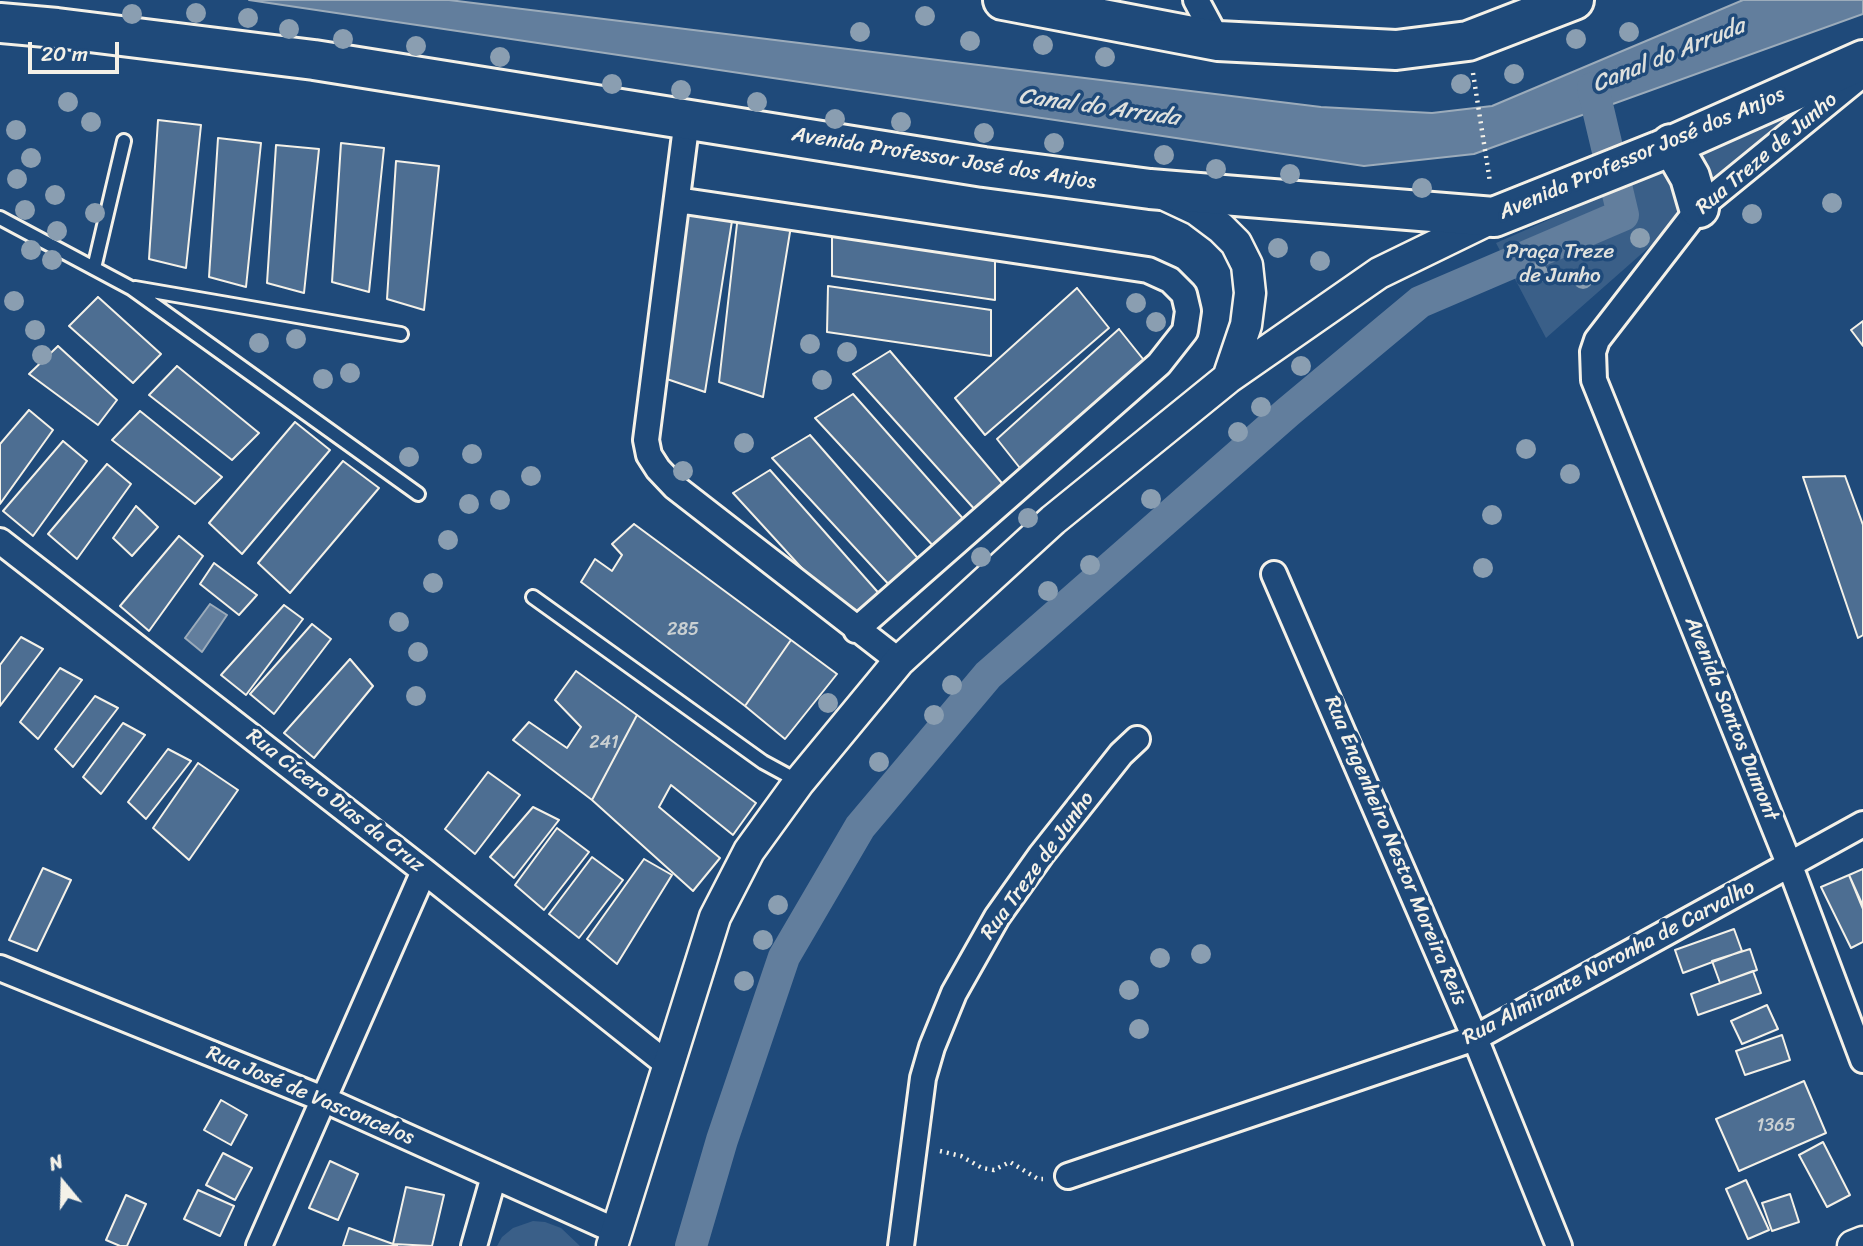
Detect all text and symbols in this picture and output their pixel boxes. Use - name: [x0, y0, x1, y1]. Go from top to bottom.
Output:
- water label: Canal do Arruda: [1589, 13, 1749, 99]
- scale bar: [32, 28, 122, 72]
- text: 20 m: [41, 35, 88, 73]
- street label: Avenida Professor José dos Anjos: [1495, 82, 1789, 226]
- water label: Canal do Arruda: [1017, 83, 1181, 133]
- street label: Rua Treze de Junho: [1691, 88, 1843, 220]
- street label: Avenida Professor José dos Anjos: [790, 122, 1098, 196]
- park label: Praça Treze de Junho: [1506, 240, 1614, 290]
- street label: Avenida Santos Dumont: [1679, 613, 1783, 825]
- house number: 285: [667, 619, 699, 641]
- street label: Rua Engenheiro Nestor Moreira Reis: [1318, 693, 1472, 1009]
- street label: Rua Cícero Dias da Cruz: [241, 724, 429, 878]
- house number: 241: [589, 732, 619, 754]
- street label: Rua Treze de Junho: [976, 787, 1100, 945]
- street label: Rua Almirante Noronha de Carvalho: [1459, 875, 1759, 1051]
- street label: Rua José de Vasconcelos: [202, 1041, 418, 1151]
- house number: 1365: [1757, 1115, 1795, 1137]
- text: N: [44, 1145, 68, 1180]
- north arrow: [28, 1148, 98, 1218]

